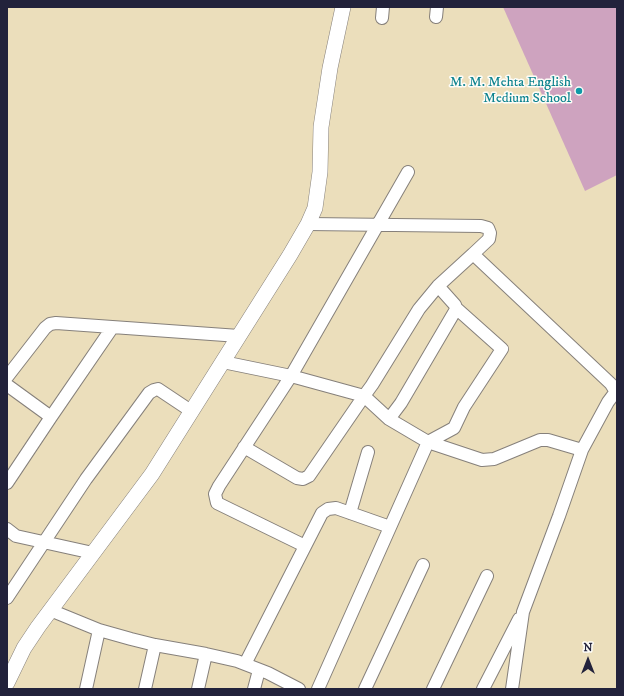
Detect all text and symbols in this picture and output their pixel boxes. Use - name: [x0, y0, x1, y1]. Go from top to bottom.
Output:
- place label: M. M. Mehta English Medium School: [450, 75, 571, 108]
- marker: M. M. Mehta English Medium School: [574, 86, 584, 96]
- north arrow: [568, 640, 608, 680]
- text: N: [583, 641, 593, 655]

